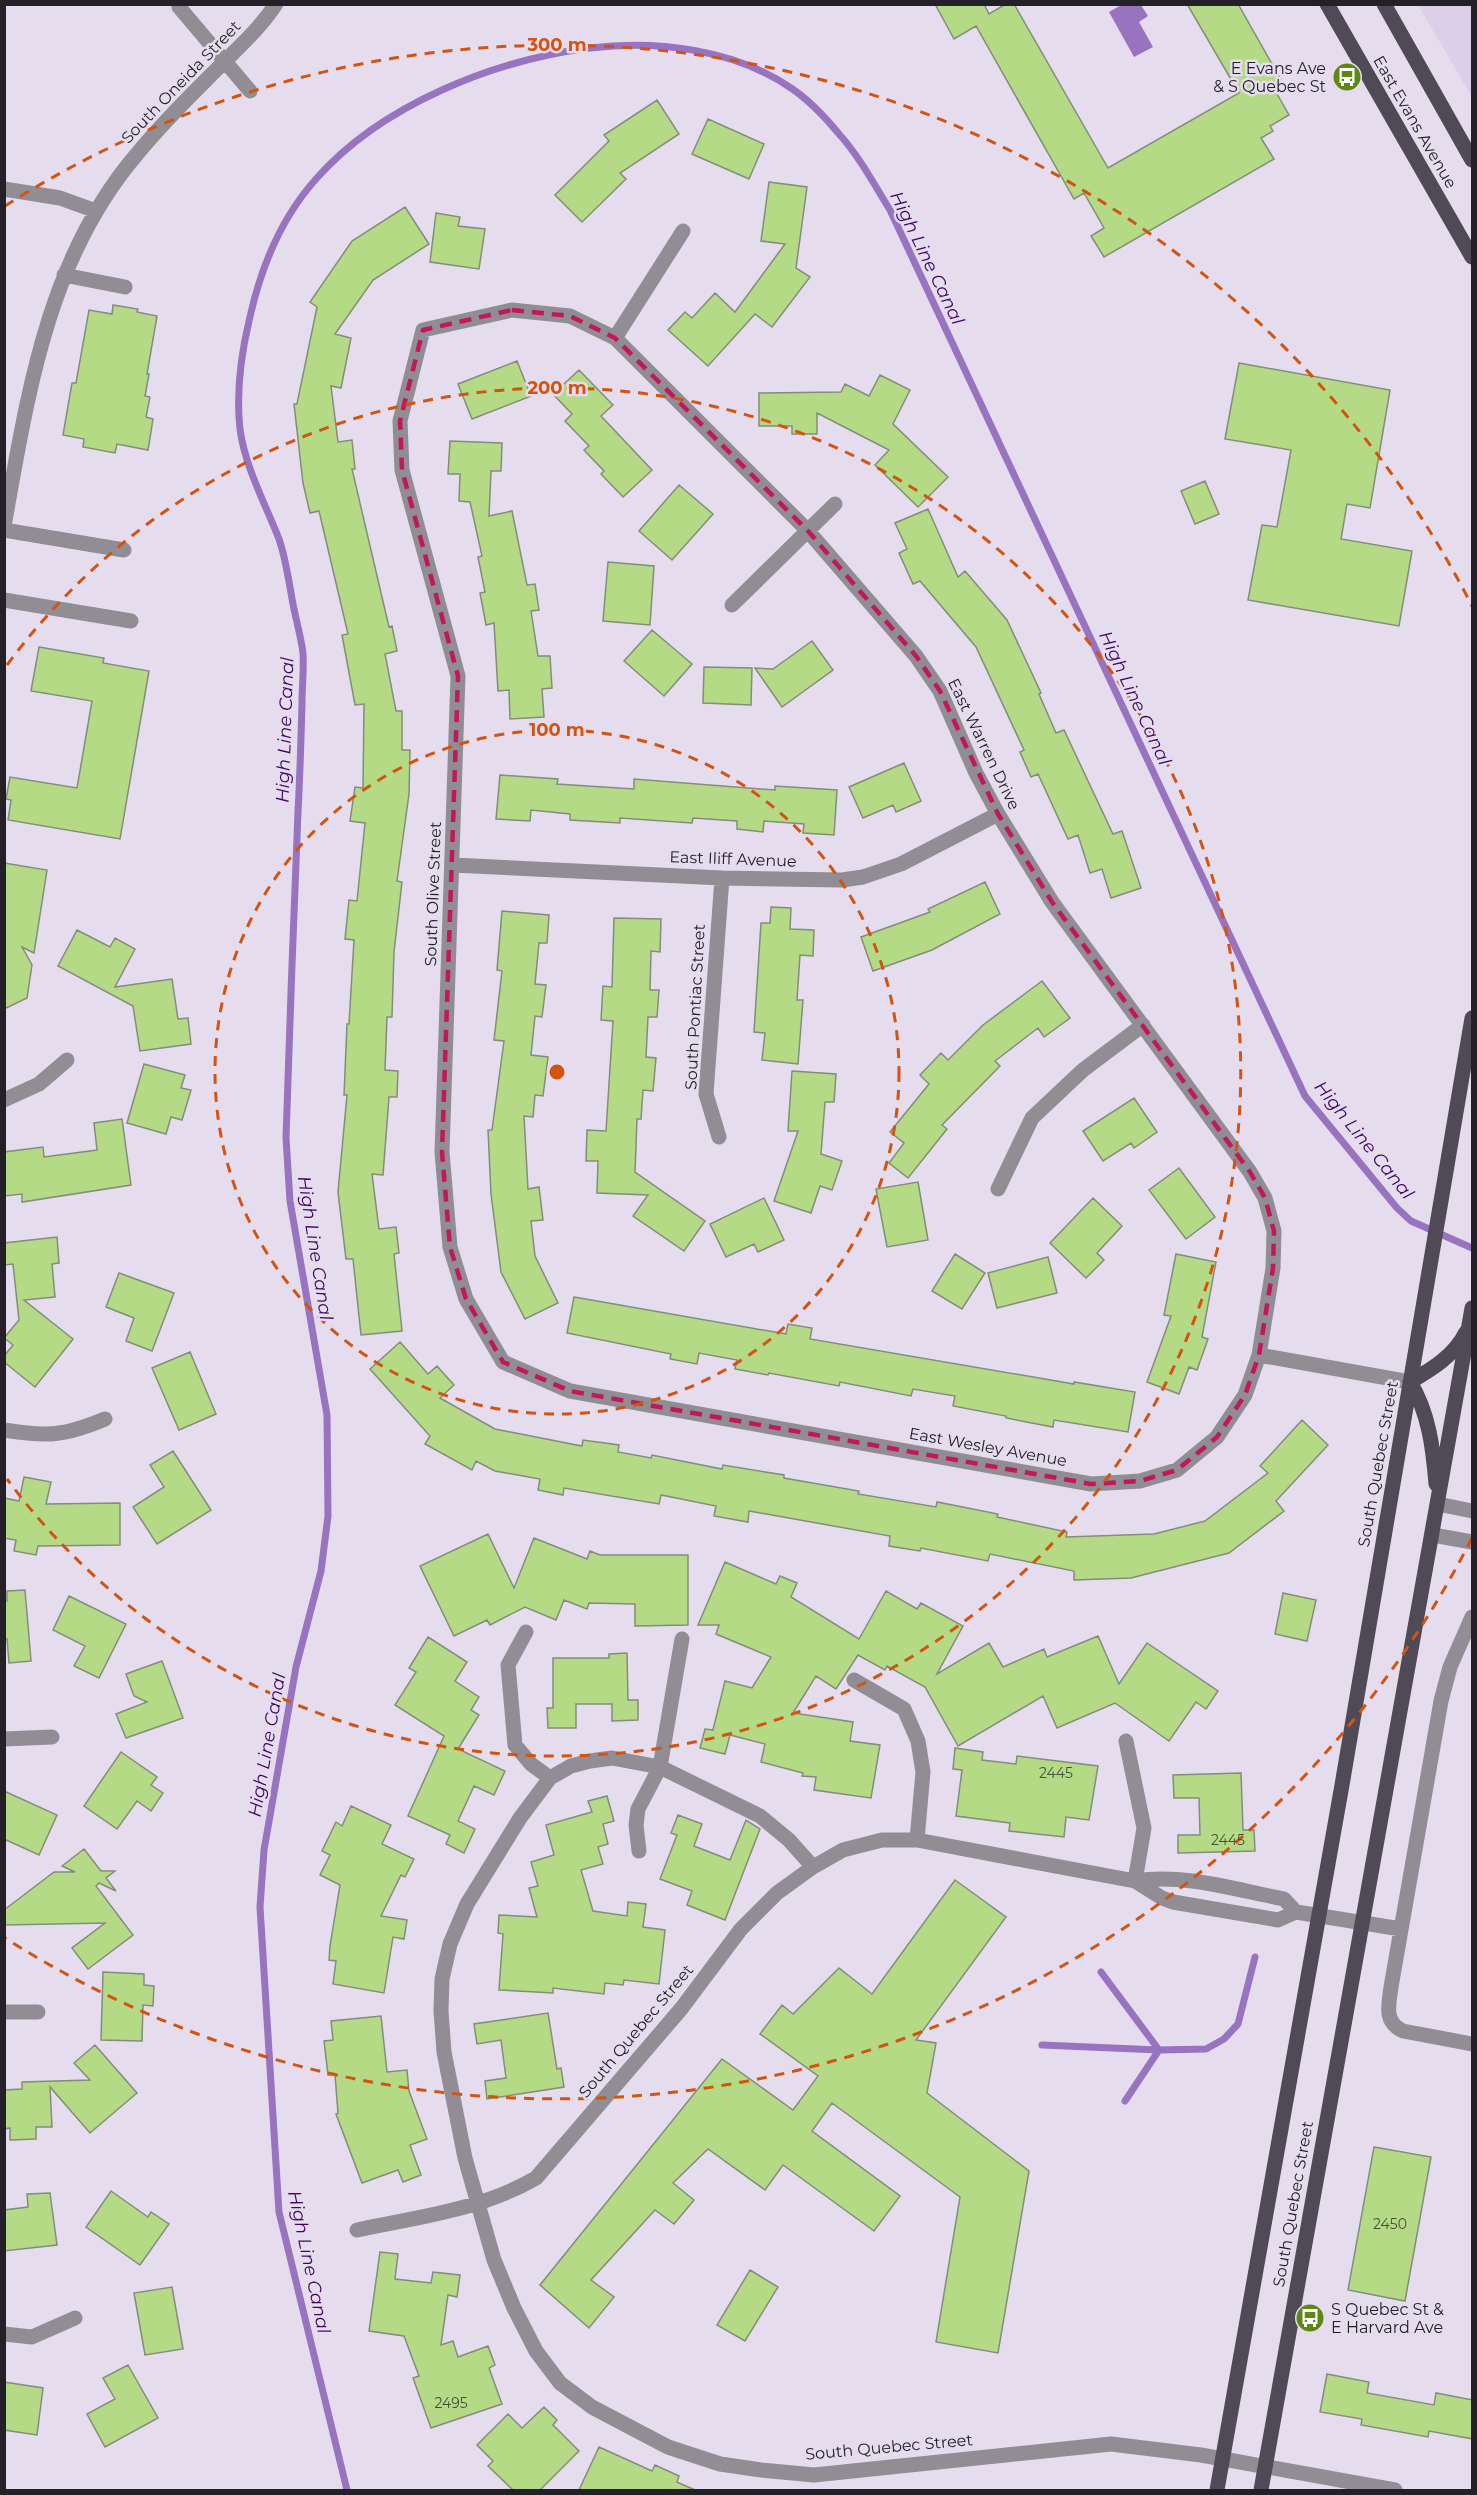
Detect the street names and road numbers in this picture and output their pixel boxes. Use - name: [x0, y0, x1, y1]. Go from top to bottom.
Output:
- street label: South Oneida Street: [117, 16, 245, 147]
- street label: East Evans Avenue: [1369, 52, 1461, 192]
- street label: East Warren Drive: [944, 675, 1024, 813]
- street label: South Olive Street: [421, 821, 445, 967]
- street label: East Iliff Avenue: [669, 847, 797, 871]
- street label: South Pontiac Street: [681, 923, 709, 1090]
- street label: South Quebec Street: [1354, 1379, 1402, 1548]
- street label: East Wesley Avenue: [908, 1424, 1068, 1470]
- street label: South Quebec Street: [575, 1960, 698, 2101]
- street label: South Quebec Street: [1269, 2119, 1317, 2288]
- street label: South Quebec Street: [804, 2430, 974, 2464]

